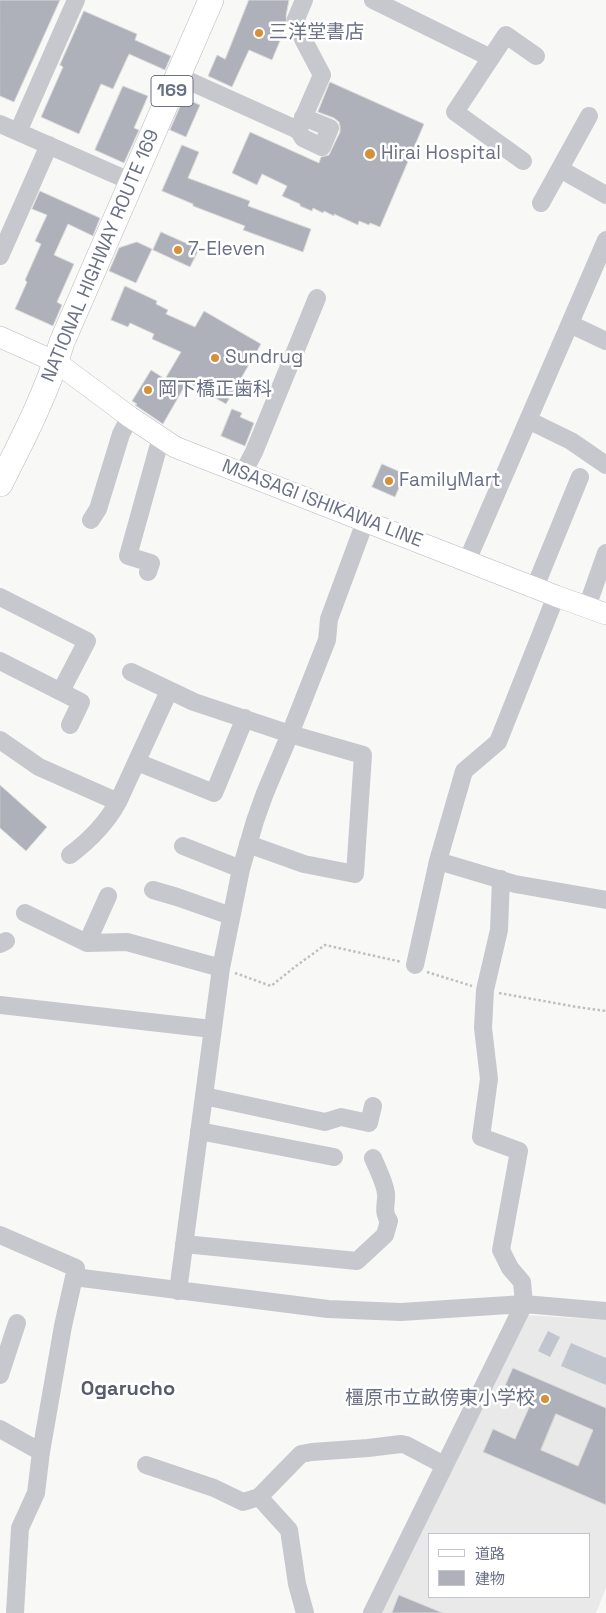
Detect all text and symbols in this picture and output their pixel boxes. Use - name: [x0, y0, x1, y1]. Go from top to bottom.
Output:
- place label: 三洋堂書店: [269, 22, 364, 44]
- marker: 三洋堂書店: [253, 27, 265, 39]
- road number: 169: [151, 76, 193, 106]
- street label: NATIONAL HIGHWAY ROUTE 169: [37, 126, 165, 386]
- place label: Hirai Hospital: [381, 143, 501, 165]
- marker: Hirai Hospital: [363, 147, 377, 161]
- place label: 7-Eleven: [188, 239, 265, 261]
- marker: 7-Eleven: [172, 244, 184, 256]
- place label: Sundrug: [225, 347, 303, 369]
- marker: Sundrug: [209, 352, 221, 364]
- place label: 岡下橋正歯科: [158, 379, 272, 401]
- marker: 岡下橋正歯科: [142, 384, 154, 396]
- street label: MSASAGI ISHIKAWA LINE: [218, 455, 426, 553]
- place label: FamilyMart: [399, 470, 501, 492]
- marker: FamilyMart: [383, 475, 395, 487]
- district label: Ogarucho: [81, 1378, 175, 1402]
- place label: 橿原市立畝傍東小学校: [345, 1388, 535, 1410]
- marker: 橿原市立畝傍東小学校: [539, 1393, 551, 1405]
- legend: [428, 1533, 591, 1598]
- text: 道路: [475, 1544, 505, 1563]
- text: 建物: [475, 1569, 505, 1588]

